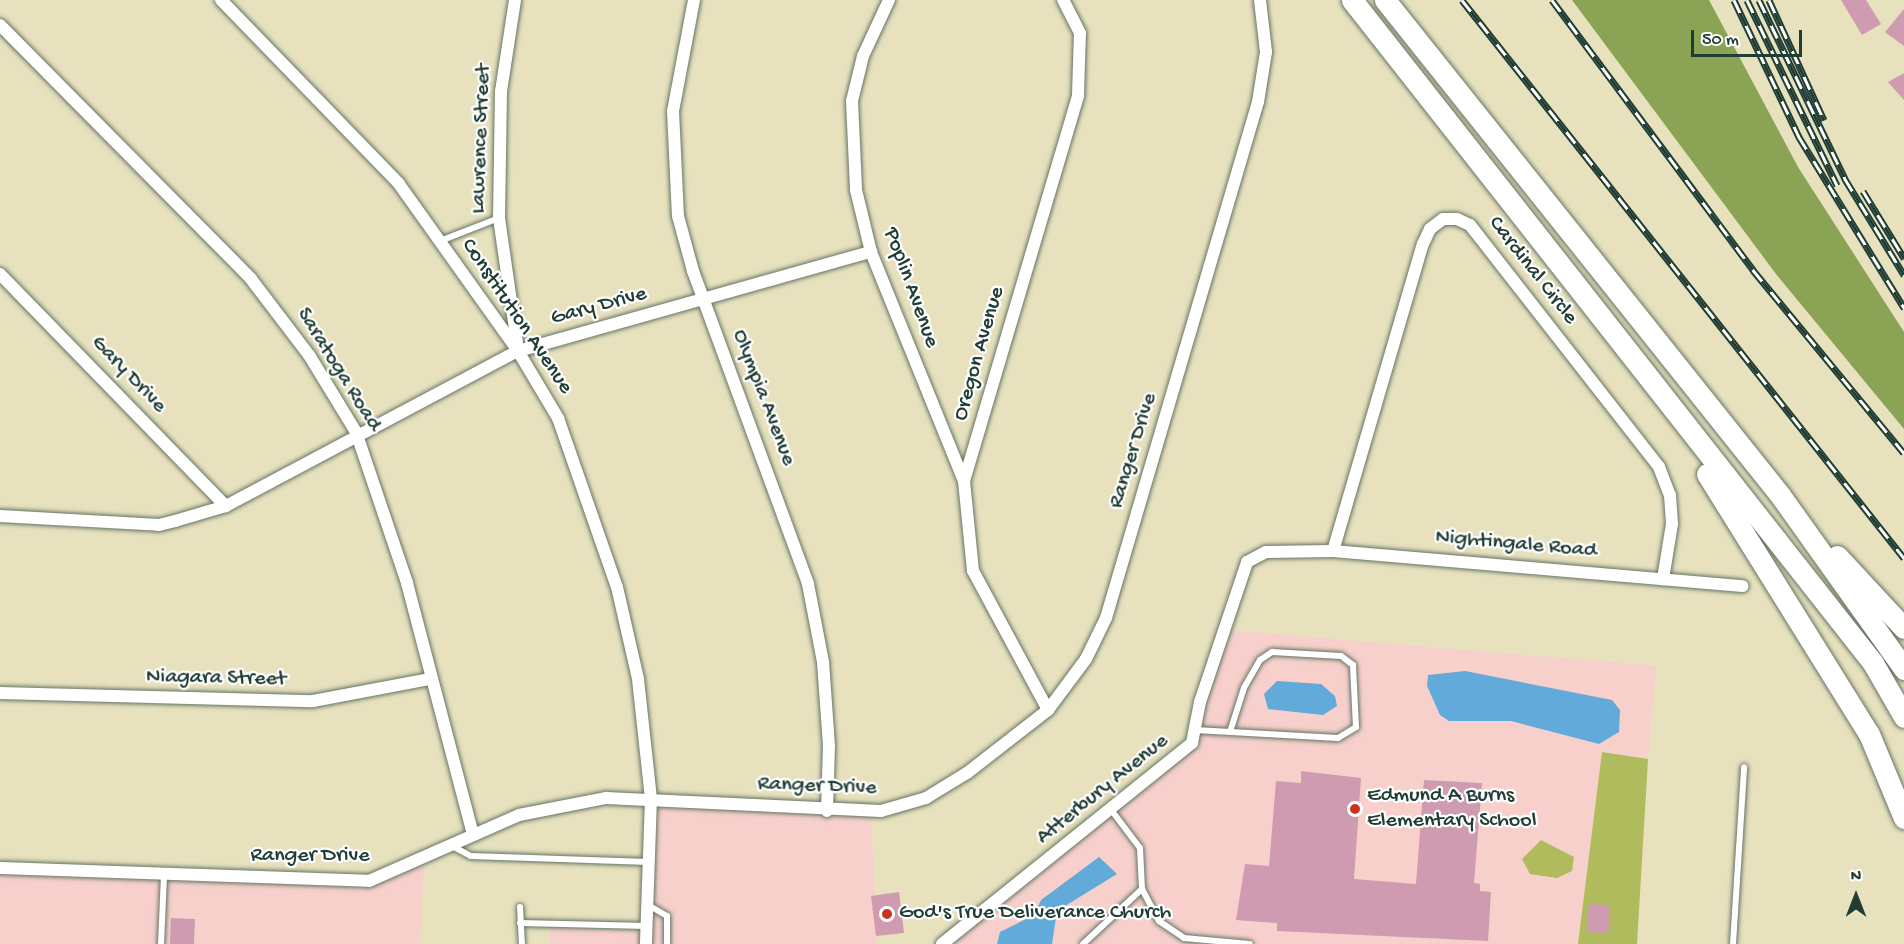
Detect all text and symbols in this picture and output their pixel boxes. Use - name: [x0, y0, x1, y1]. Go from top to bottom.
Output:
- scale bar: [1694, 18, 1805, 56]
- text: 50 m: [1702, 30, 1739, 51]
- street label: Lawrence Street: [466, 64, 498, 214]
- street label: Cardinal Circle: [1481, 211, 1583, 331]
- street label: Poplin Avenue: [876, 224, 944, 352]
- street label: Constitution Avenue: [454, 234, 578, 400]
- street label: Gary Drive: [548, 282, 650, 332]
- street label: Oregon Avenue: [948, 284, 1012, 424]
- street label: Saratoga Road: [289, 303, 387, 437]
- street label: Olympia Avenue: [725, 326, 801, 470]
- street label: Gary Drive: [85, 331, 171, 419]
- street label: Ranger Drive: [1104, 390, 1164, 512]
- street label: Nightingale Road: [1434, 525, 1598, 565]
- street label: Niagara Street: [146, 665, 286, 693]
- street label: Atterbury Avenue: [1032, 729, 1174, 851]
- street label: Ranger Drive: [757, 772, 877, 802]
- place label: Edmund A Burns Elementary School: [1367, 783, 1537, 834]
- marker: Edmund A Burns Elementary School: [1348, 802, 1362, 816]
- street label: Ranger Drive: [250, 844, 370, 870]
- north arrow: [1826, 866, 1886, 926]
- text: N: [1851, 868, 1861, 887]
- place label: God's True Deliverance Church: [899, 901, 1171, 927]
- marker: God's True Deliverance Church: [880, 907, 894, 921]

